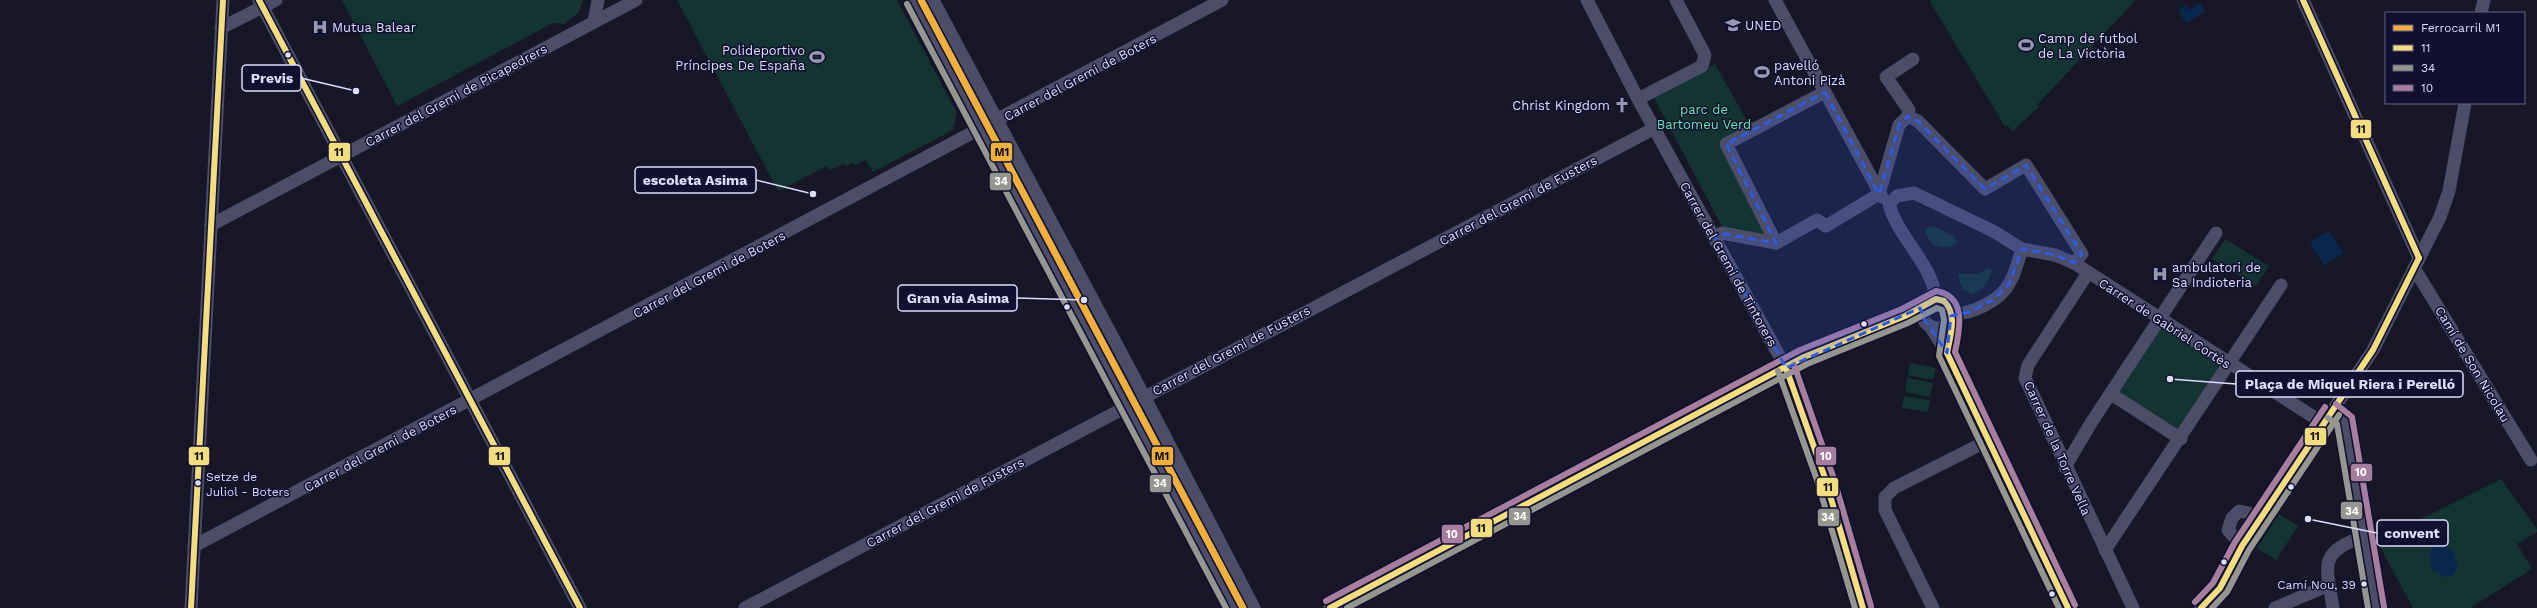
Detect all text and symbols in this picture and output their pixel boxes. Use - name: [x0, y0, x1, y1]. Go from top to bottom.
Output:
- legend: [2385, 12, 2525, 104]
- school or university icon: UNED: [1724, 16, 1742, 34]
- hospital icon: Mutua Balear: [311, 18, 329, 36]
- place label: UNED: [1745, 18, 1781, 33]
- place label: Mutua Balear: [332, 20, 416, 35]
- text: Ferrocarril M1: [2421, 21, 2500, 35]
- street label: Carrer del Gremi de Boters: [1001, 31, 1159, 124]
- place label: Camp de futbol de La Victòria: [2038, 31, 2138, 61]
- sports icon: Camp de futbol de La Victòria: [2017, 36, 2035, 54]
- street label: Carrer del Gremi de Picapedrers: [363, 41, 550, 150]
- text: 11: [2421, 41, 2430, 55]
- place label: Polideportivo Príncipes De España: [675, 43, 806, 73]
- sports icon: Polideportivo Príncipes De España: [808, 48, 826, 66]
- unlabelled marker: [283, 50, 293, 60]
- place label: pavelló Antoni Pizà: [1774, 58, 1846, 88]
- text: 34: [2421, 61, 2435, 75]
- sports icon: pavelló Antoni Pizà: [1753, 63, 1771, 81]
- callout: Previs: [242, 65, 301, 91]
- text: Previs: [251, 70, 294, 86]
- text: 10: [2421, 81, 2433, 95]
- church icon: Christ Kingdom: [1613, 96, 1631, 114]
- place label: Christ Kingdom: [1512, 98, 1610, 113]
- park label: parc de Bartomeu Verd: [1657, 102, 1751, 132]
- line badge: 11: [2350, 119, 2372, 139]
- text: 11: [2356, 123, 2366, 136]
- line badge: 11: [328, 142, 351, 162]
- line badge: M1: [990, 142, 1013, 162]
- text: 11: [334, 146, 344, 159]
- text: M1: [995, 146, 1009, 159]
- street label: Carrer del Gremi de Fusters: [1437, 152, 1600, 249]
- callout: escoleta Asima: [635, 167, 756, 193]
- text: escoleta Asima: [643, 172, 748, 188]
- line badge: 34: [989, 172, 1012, 191]
- text: 34: [994, 175, 1008, 188]
- street label: Carrer del Gremi de Tintorers: [1677, 179, 1780, 349]
- street label: Carrer del Gremi de Boters: [630, 228, 788, 321]
- place label: ambulatori de Sa Indioteria: [2172, 260, 2261, 290]
- hospital icon: ambulatori de Sa Indioteria: [2151, 265, 2169, 283]
- street label: Carrer de Gabriel Cortès: [2096, 275, 2234, 372]
- callout: Gran via Asima: [898, 285, 1017, 311]
- text: Gran via Asima: [907, 290, 1010, 306]
- unlabelled marker: [1062, 302, 1072, 312]
- street label: Carrer del Gremi de Fusters: [1150, 302, 1313, 399]
- street label: Camí de Son Nicolau: [2432, 304, 2513, 425]
- unlabelled marker: [1859, 319, 1869, 329]
- callout: Plaça de Miquel Riera i Perelló: [2236, 371, 2463, 397]
- text: Plaça de Miquel Riera i Perelló: [2245, 376, 2455, 392]
- street label: Carrer de la Torre Vella: [2021, 379, 2094, 518]
- street label: Carrer del Gremi de Boters: [301, 402, 459, 495]
- line badge: 11: [2304, 427, 2327, 446]
- text: 11: [2310, 430, 2320, 443]
- line badge: 11: [188, 446, 210, 466]
- line badge: 11: [488, 446, 511, 466]
- line badge: M1: [1151, 446, 1174, 466]
- line badge: 10: [1815, 446, 1837, 466]
- text: 11: [194, 450, 204, 463]
- text: 11: [495, 450, 505, 463]
- text: M1: [1155, 450, 1169, 463]
- text: 10: [1820, 450, 1832, 463]
- street label: Carrer del Gremi de Fusters: [864, 454, 1027, 551]
- line badge: 10: [2350, 463, 2373, 482]
- text: 10: [2355, 466, 2367, 479]
- place label: Setze de Juliol - Boters: [206, 470, 290, 499]
- line badge: 34: [1149, 474, 1172, 493]
- text: 34: [1153, 477, 1167, 490]
- line badge: 11: [1816, 477, 1839, 497]
- marker: Setze de Juliol - Boters: [193, 478, 203, 488]
- text: 11: [1823, 481, 1833, 494]
- unlabelled marker: [2286, 482, 2296, 492]
- line badge: 34: [2340, 501, 2363, 520]
- text: 34: [2345, 505, 2359, 518]
- line badge: 34: [1508, 507, 1531, 526]
- line badge: 34: [1817, 508, 1840, 527]
- text: 34: [1513, 510, 1527, 523]
- text: 34: [1821, 511, 1835, 524]
- line badge: 11: [1470, 518, 1493, 538]
- callout: convent: [2377, 520, 2448, 546]
- text: 11: [1476, 522, 1486, 535]
- line badge: 10: [1441, 524, 1464, 544]
- text: convent: [2384, 525, 2440, 541]
- text: 10: [1446, 528, 1458, 541]
- unlabelled marker: [2219, 557, 2229, 567]
- place label: Camí Nou, 39: [2277, 578, 2356, 592]
- marker: Camí Nou, 39: [2359, 579, 2369, 589]
- unlabelled marker: [2047, 589, 2057, 599]

